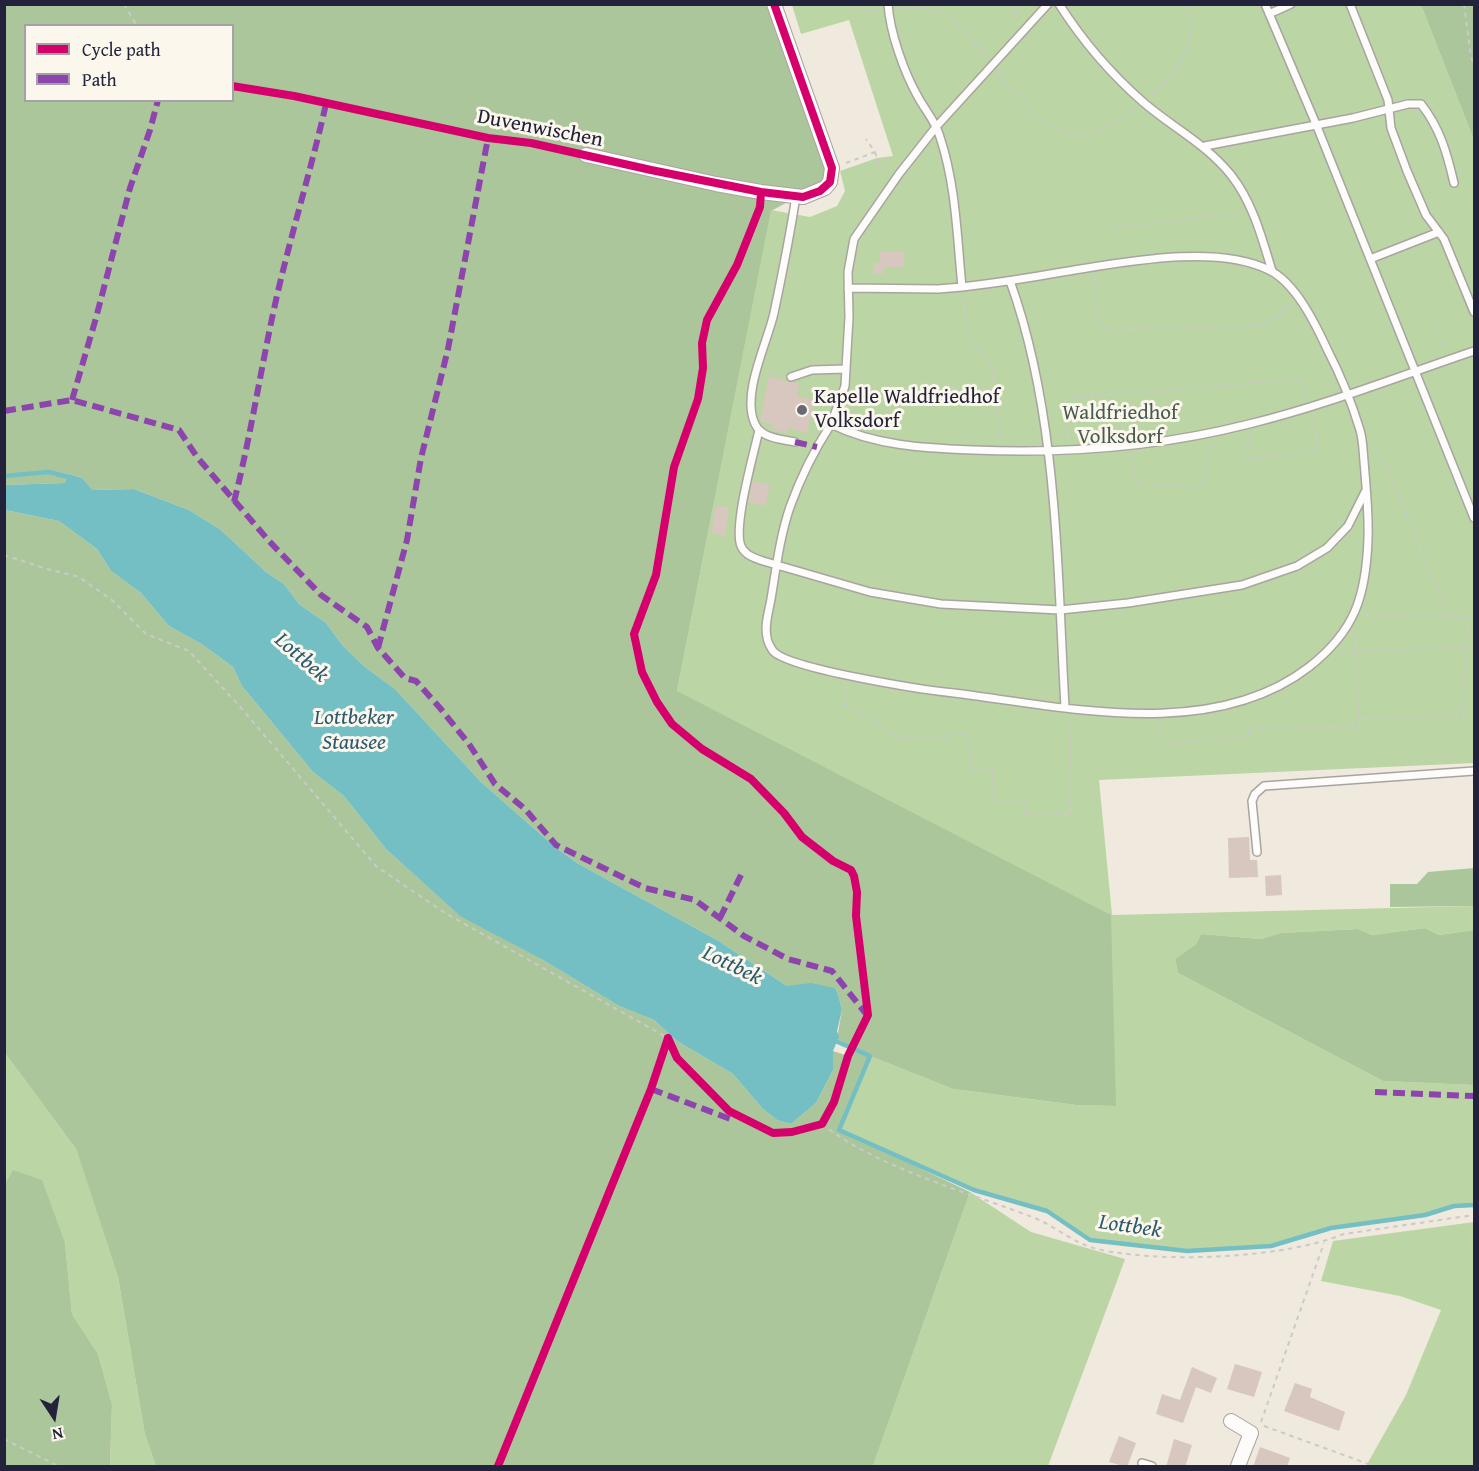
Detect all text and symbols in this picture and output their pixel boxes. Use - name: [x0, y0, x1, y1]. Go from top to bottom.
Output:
- legend: [24, 24, 234, 102]
- text: Cycle path: [82, 36, 161, 63]
- text: Path: [82, 66, 117, 93]
- street label: Duvenwischen: [475, 104, 605, 154]
- place label: Kapelle Waldfriedhof Volksdorf: [814, 385, 999, 435]
- park label: Waldfriedhof Volksdorf: [1062, 401, 1178, 451]
- marker: Kapelle Waldfriedhof Volksdorf: [795, 403, 809, 417]
- water label: Lottbek: [269, 627, 333, 689]
- water label: Lottbeker Stausee: [314, 705, 394, 756]
- water label: Lottbek: [698, 940, 766, 992]
- water label: Lottbek: [1097, 1210, 1163, 1244]
- north arrow: [24, 1387, 84, 1447]
- text: N: [50, 1422, 65, 1447]

